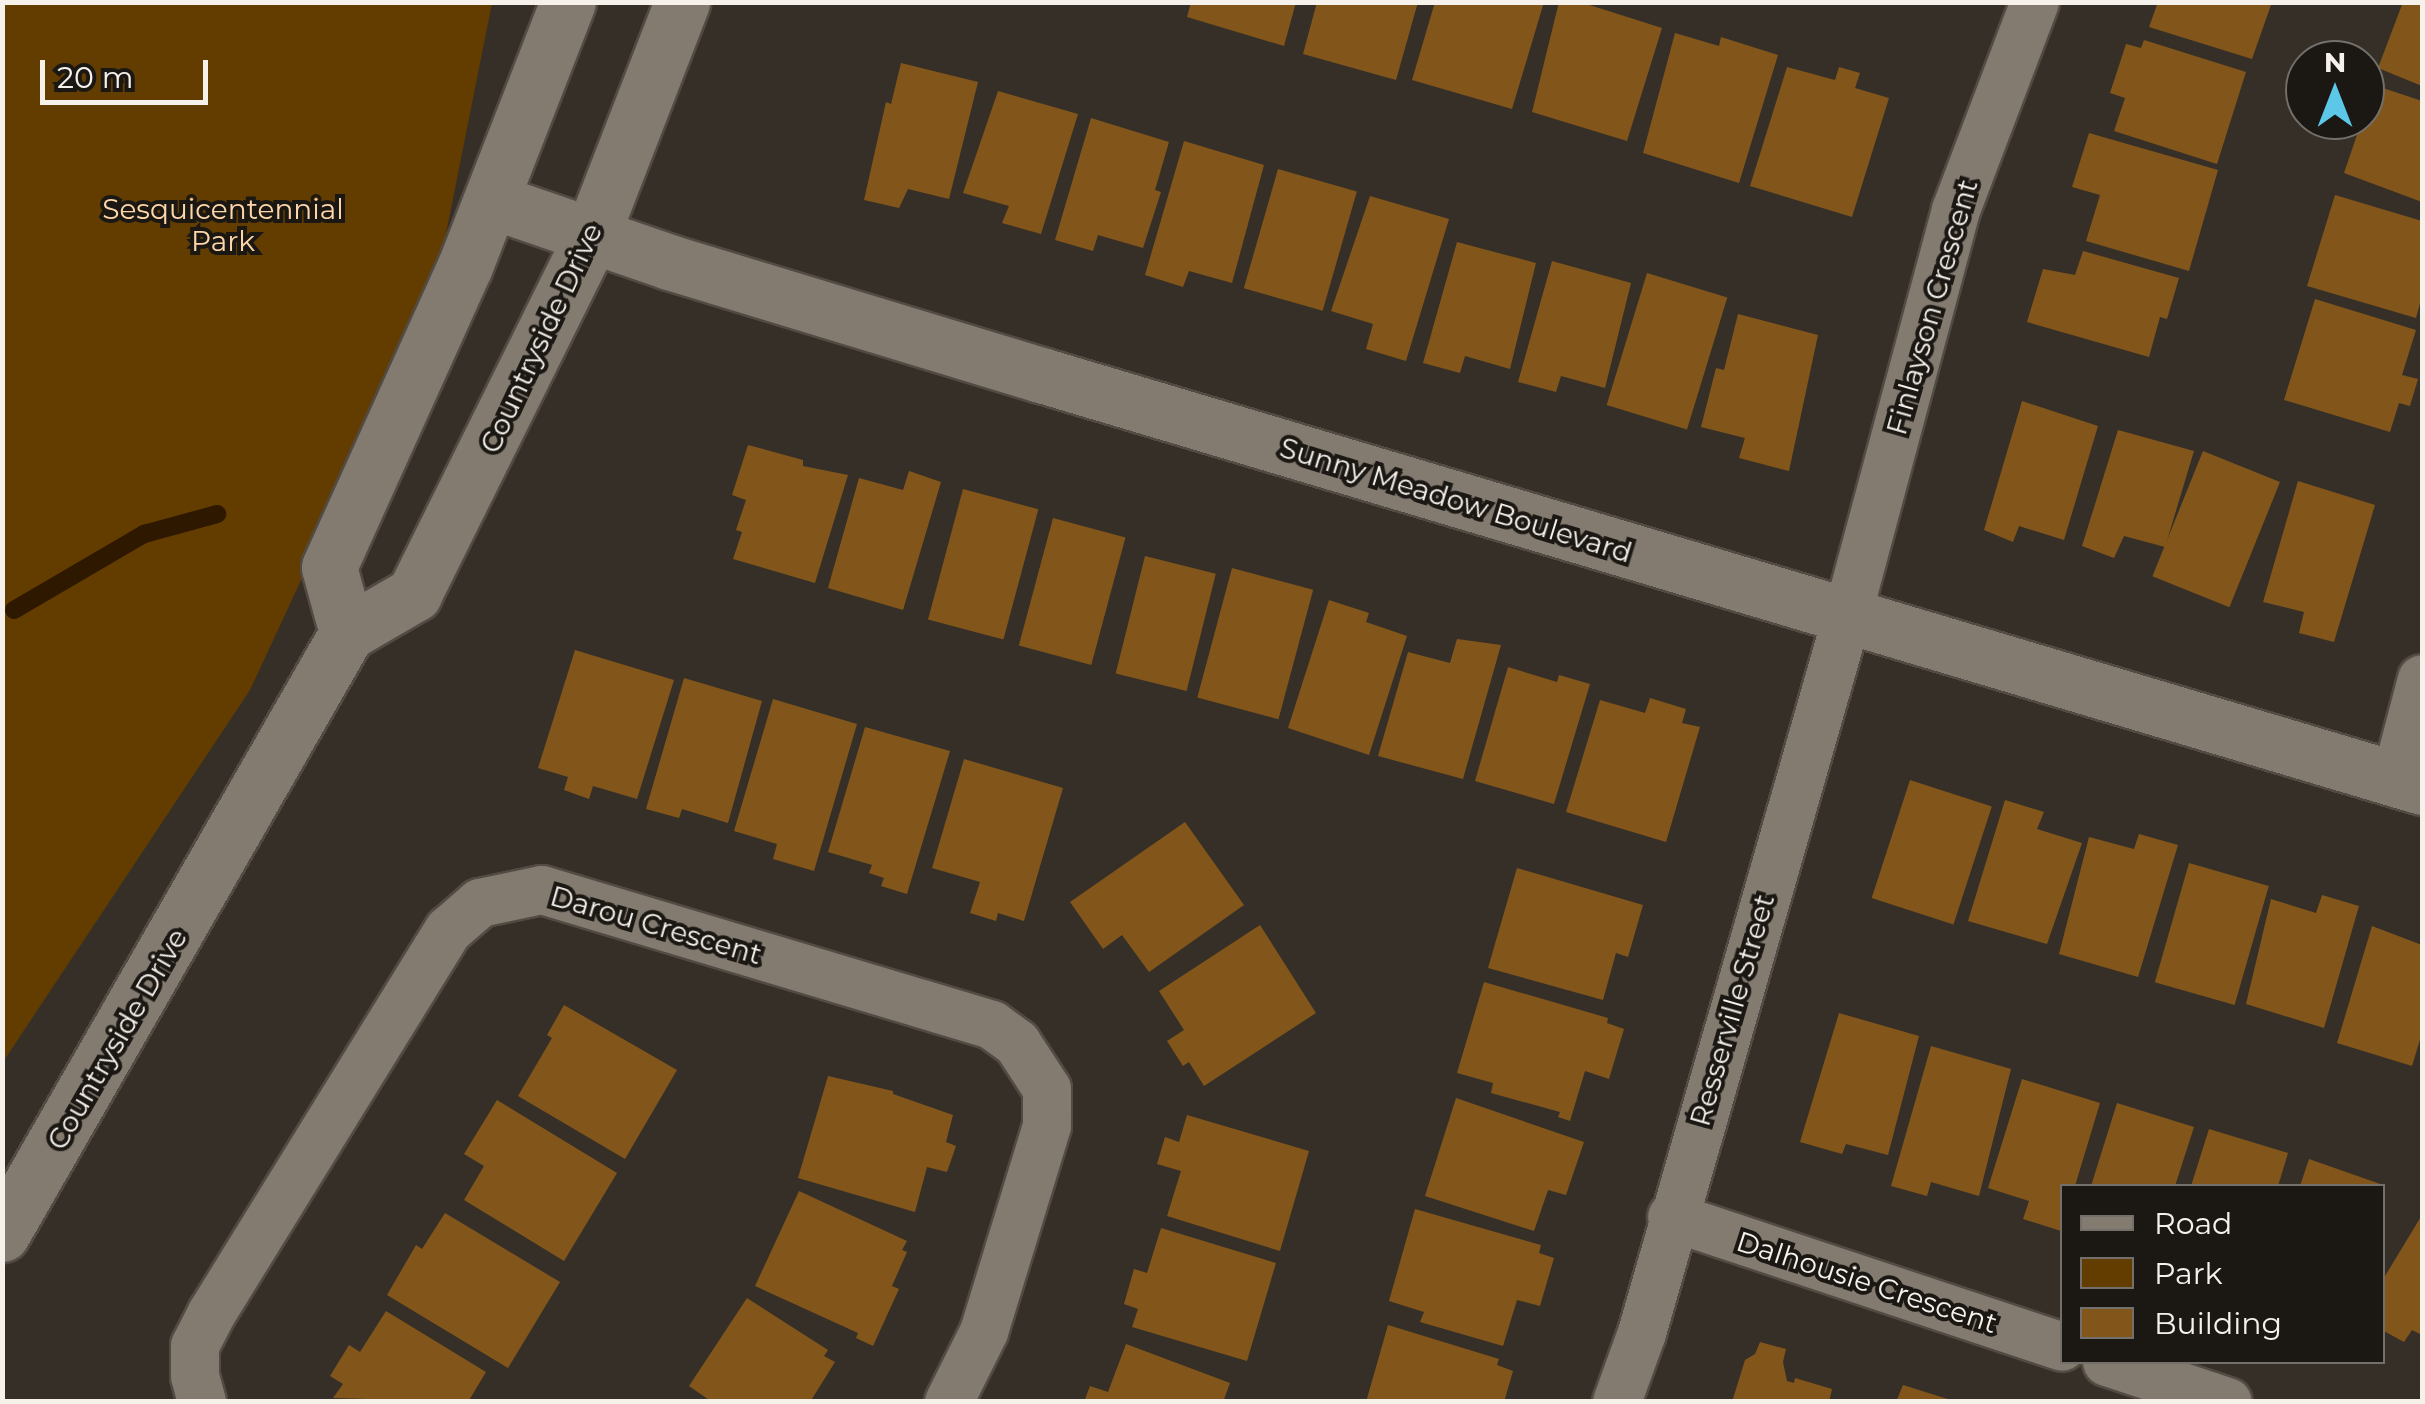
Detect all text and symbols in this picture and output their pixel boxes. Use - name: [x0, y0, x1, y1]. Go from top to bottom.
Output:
- scale bar: [45, 40, 212, 102]
- north arrow: [2285, 40, 2385, 140]
- text: N: [2324, 45, 2346, 79]
- text: 20 m: [57, 59, 134, 96]
- street label: Finlayson Crescent: [1879, 175, 1985, 439]
- park label: Sesquicentennial Park: [102, 192, 344, 258]
- street label: Countryside Drive: [473, 218, 609, 458]
- street label: Sunny Meadow Boulevard: [1276, 430, 1636, 570]
- street label: Darou Crescent: [546, 879, 766, 971]
- street label: Resserville Street: [1683, 890, 1781, 1130]
- street label: Countryside Drive: [40, 922, 194, 1156]
- legend: [2060, 1184, 2385, 1364]
- text: Road: [2154, 1205, 2232, 1242]
- street label: Dalhousie Crescent: [1732, 1224, 2002, 1340]
- text: Park: [2154, 1255, 2223, 1292]
- text: Building: [2154, 1305, 2282, 1342]

